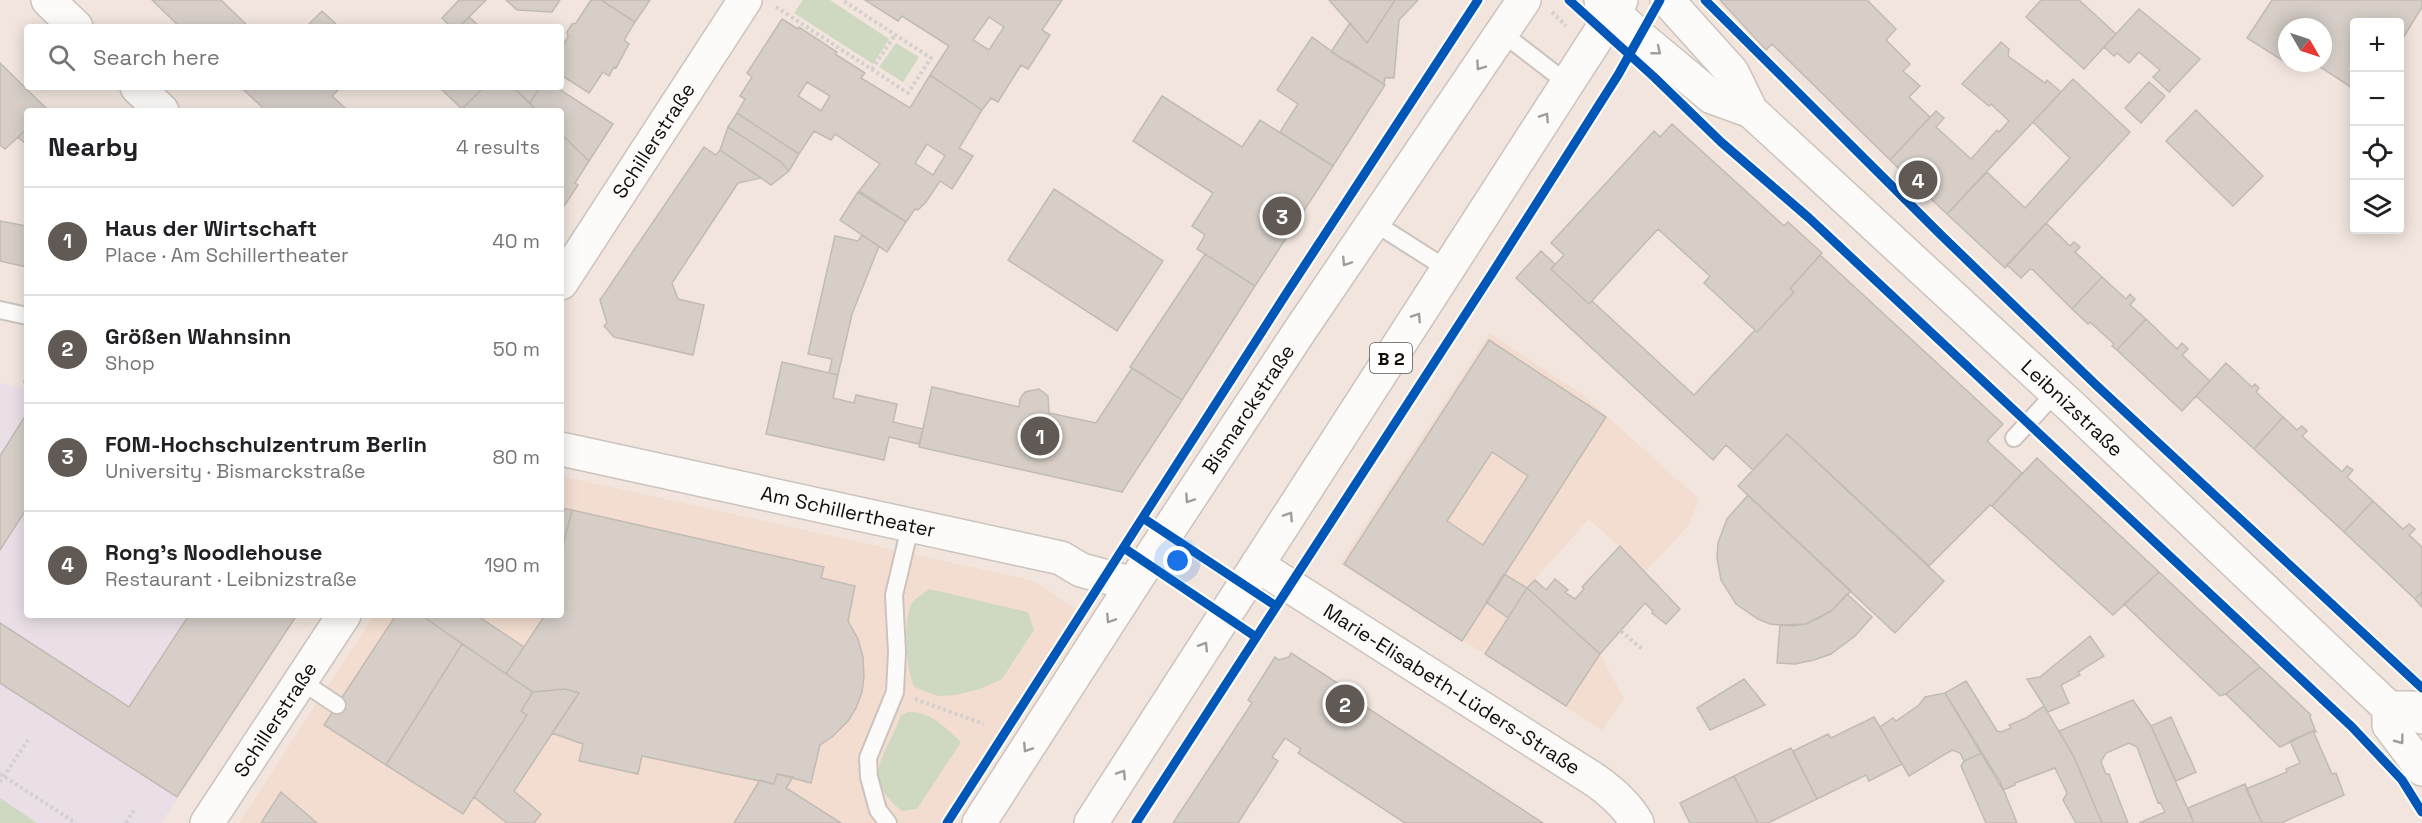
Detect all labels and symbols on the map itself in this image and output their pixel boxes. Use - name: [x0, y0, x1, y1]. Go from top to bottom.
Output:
- north arrow: [2278, 18, 2332, 72]
- one-way arrow: [1650, 43, 1661, 54]
- one-way arrow: [1476, 60, 1487, 71]
- street label: Schillerstraße: [607, 78, 701, 203]
- one-way arrow: [1538, 113, 1550, 123]
- pin: 4: [1898, 158, 1938, 202]
- pin: 3: [1262, 194, 1302, 238]
- one-way arrow: [1342, 255, 1353, 266]
- one-way arrow: [1410, 312, 1421, 323]
- street label: Bismarckstraße: [1196, 339, 1300, 479]
- road number: B 2: [1370, 343, 1412, 373]
- street label: Leibnizstraße: [2016, 354, 2129, 462]
- pin: 1: [1020, 414, 1060, 458]
- street label: Am Schillertheater: [759, 480, 938, 543]
- one-way arrow: [1185, 493, 1196, 504]
- one-way arrow: [1281, 512, 1293, 522]
- your location: [1163, 546, 1192, 575]
- street label: Marie-Elisabeth-Lüders-Straße: [1319, 598, 1585, 780]
- one-way arrow: [1106, 613, 1117, 624]
- one-way arrow: [1197, 642, 1208, 653]
- street label: Schillerstraße: [228, 657, 323, 782]
- pin: 2: [1326, 682, 1364, 726]
- one-way arrow: [2393, 733, 2404, 744]
- one-way arrow: [1023, 742, 1034, 753]
- one-way arrow: [1115, 770, 1127, 780]

